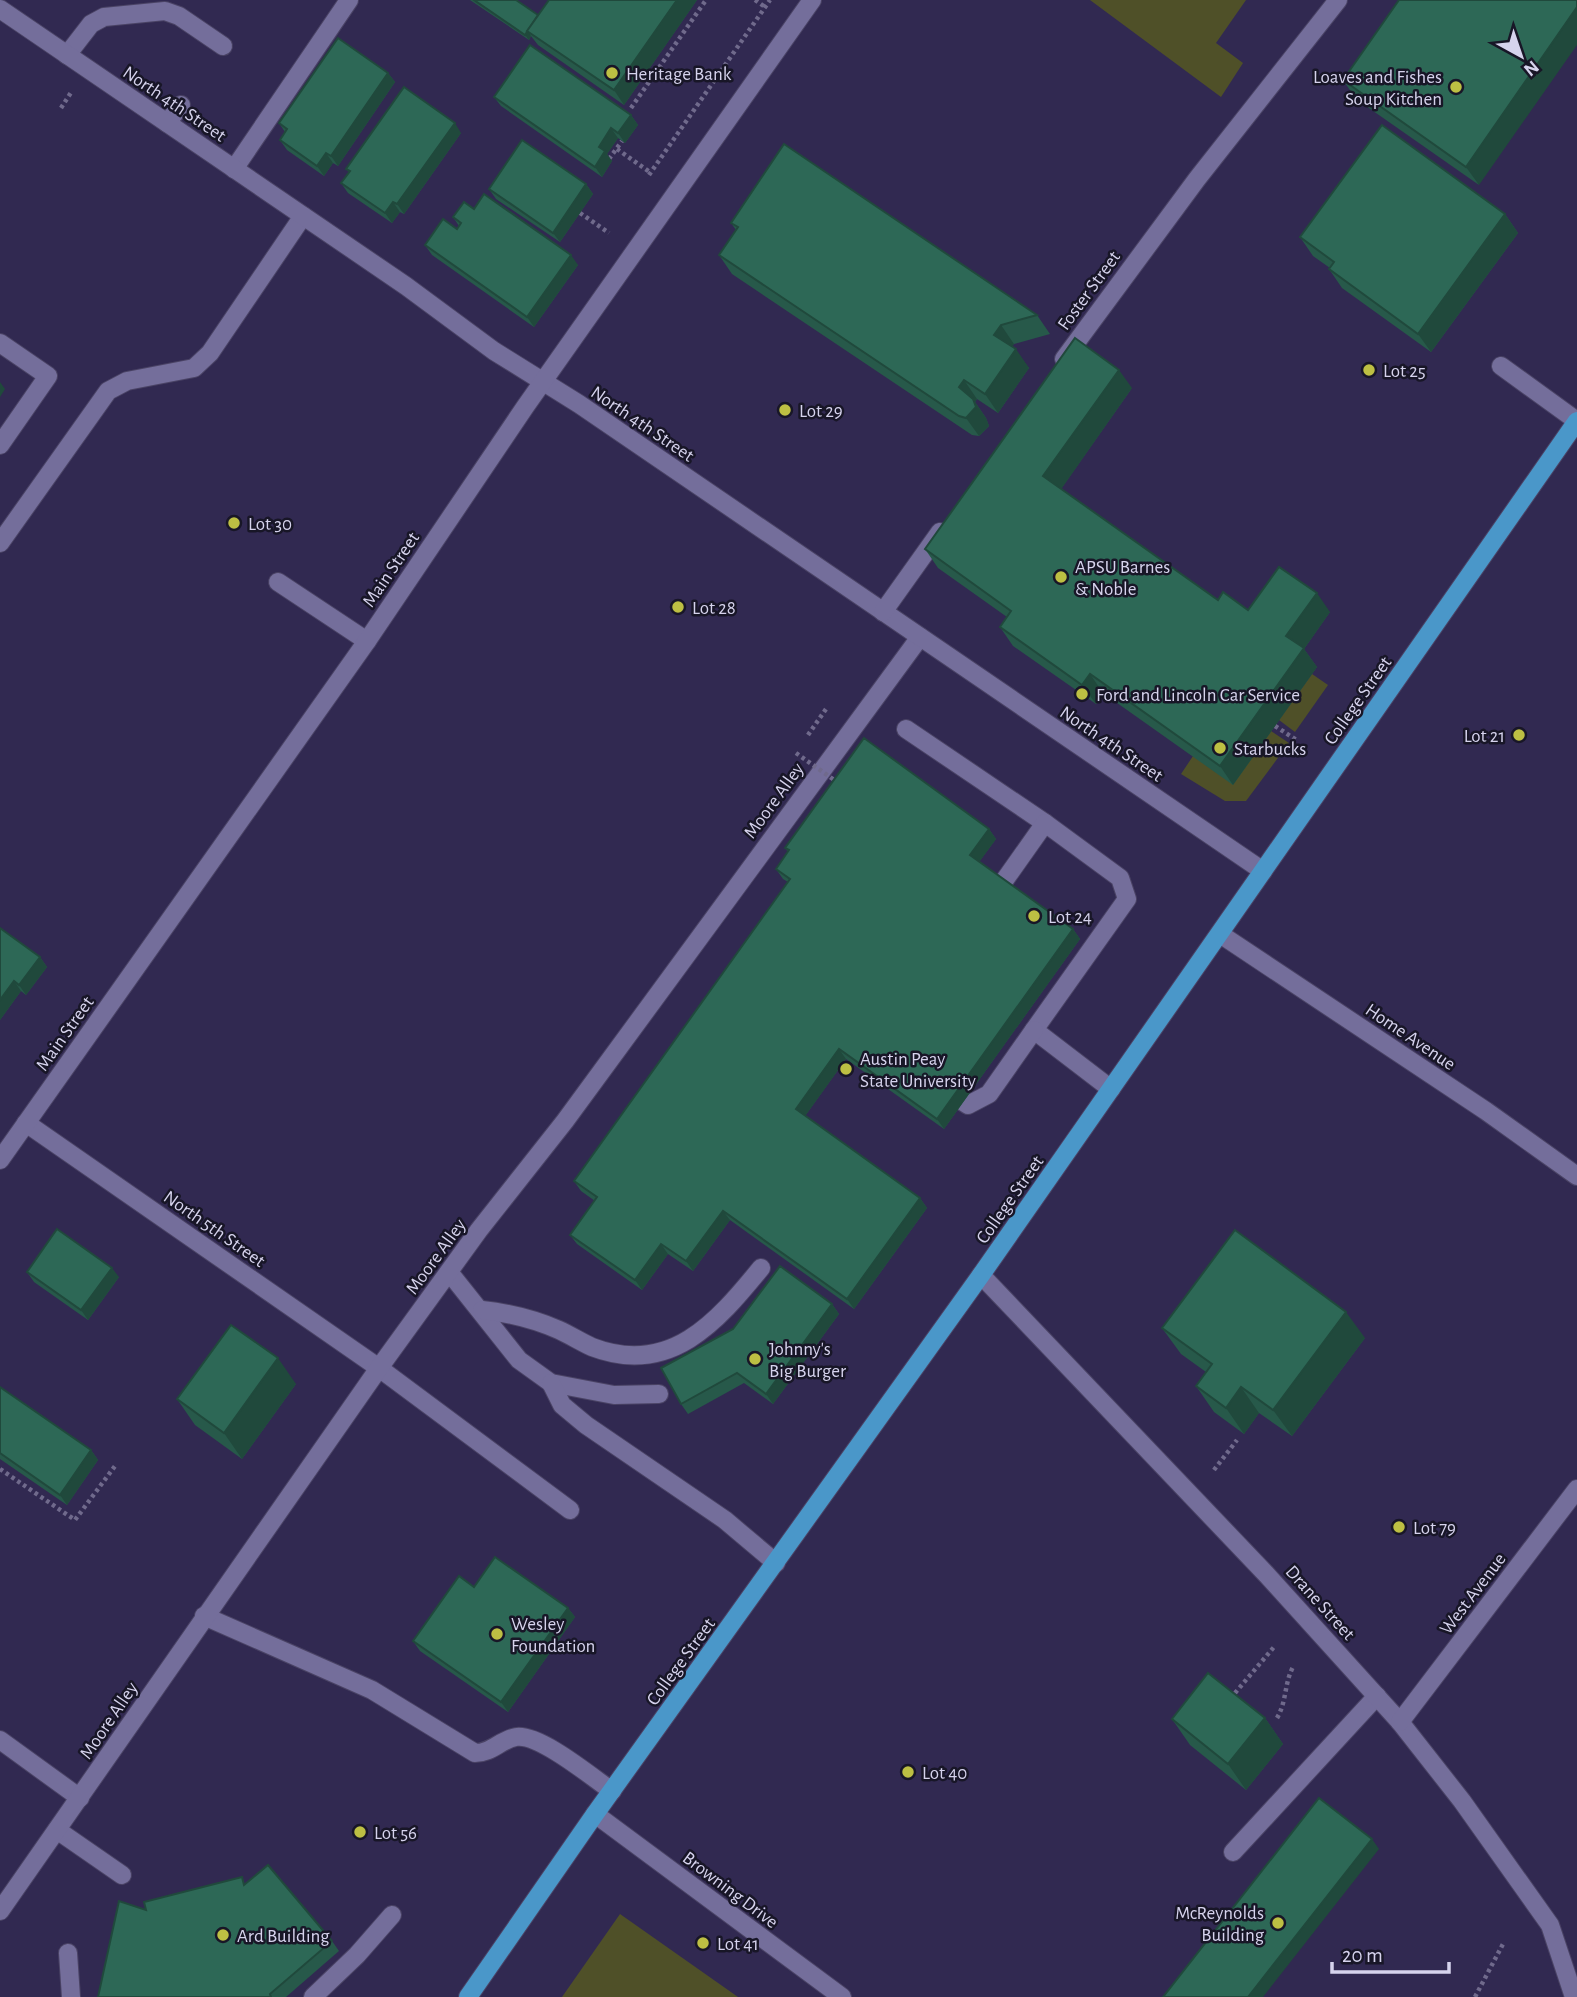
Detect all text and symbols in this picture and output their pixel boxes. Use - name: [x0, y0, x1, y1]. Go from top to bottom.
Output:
- north arrow: [1486, 21, 1556, 91]
- text: N: [1520, 56, 1542, 79]
- street label: North 4th Street: [119, 63, 229, 146]
- marker: Heritage Bank: [604, 65, 620, 81]
- place label: Heritage Bank: [626, 65, 732, 84]
- place label: Loaves and Fishes Soup Kitchen: [1313, 68, 1442, 109]
- marker: Loaves and Fishes Soup Kitchen: [1448, 79, 1464, 95]
- street label: Foster Street: [1054, 248, 1124, 334]
- marker: Lot 25: [1361, 362, 1377, 378]
- place label: Lot 25: [1383, 362, 1426, 381]
- street label: North 4th Street: [587, 383, 697, 466]
- marker: Lot 29: [777, 402, 793, 418]
- place label: Lot 29: [799, 402, 843, 421]
- marker: Lot 30: [226, 515, 242, 531]
- place label: Lot 30: [248, 515, 292, 534]
- street label: Main Street: [359, 529, 423, 611]
- place label: APSU Barnes & Noble: [1075, 558, 1170, 599]
- marker: APSU Barnes & Noble: [1053, 569, 1069, 585]
- marker: Lot 28: [670, 599, 686, 615]
- place label: Lot 28: [692, 599, 736, 618]
- street label: College Street: [1321, 653, 1395, 748]
- marker: Ford and Lincoln Car Service: [1074, 686, 1090, 702]
- place label: Ford and Lincoln Car Service: [1096, 686, 1300, 705]
- street label: North 4th Street: [1056, 703, 1166, 786]
- place label: Lot 21: [1464, 727, 1505, 746]
- marker: Lot 21: [1511, 727, 1527, 743]
- marker: Starbucks: [1212, 740, 1228, 756]
- place label: Starbucks: [1234, 740, 1306, 759]
- street label: Moore Alley: [741, 760, 808, 842]
- marker: Lot 24: [1026, 908, 1042, 924]
- place label: Lot 24: [1048, 908, 1092, 927]
- street label: Main Street: [33, 993, 98, 1074]
- street label: Home Avenue: [1362, 1000, 1459, 1074]
- place label: Austin Peay State University: [860, 1050, 976, 1091]
- marker: Austin Peay State University: [838, 1061, 854, 1077]
- street label: College Street: [973, 1152, 1047, 1247]
- street label: North 5th Street: [160, 1187, 268, 1271]
- street label: Moore Alley: [403, 1216, 470, 1298]
- place label: Johnny's Big Burger: [769, 1340, 846, 1381]
- marker: Johnny's Big Burger: [747, 1351, 763, 1367]
- marker: Lot 79: [1391, 1519, 1407, 1535]
- place label: Lot 79: [1413, 1519, 1456, 1538]
- street label: West Avenue: [1437, 1550, 1510, 1638]
- street label: Drane Street: [1282, 1562, 1358, 1644]
- place label: Wesley Foundation: [511, 1615, 595, 1656]
- street label: College Street: [643, 1615, 719, 1709]
- marker: Wesley Foundation: [489, 1626, 505, 1642]
- street label: Moore Alley: [77, 1679, 142, 1763]
- marker: Lot 40: [900, 1764, 916, 1780]
- place label: Lot 40: [922, 1764, 967, 1783]
- marker: Lot 56: [352, 1824, 368, 1840]
- place label: Lot 56: [374, 1824, 417, 1843]
- street label: Browning Drive: [679, 1848, 781, 1932]
- place label: McReynolds Building: [1175, 1904, 1265, 1945]
- marker: McReynolds Building: [1270, 1915, 1286, 1931]
- marker: Ard Building: [215, 1927, 231, 1943]
- place label: Ard Building: [237, 1927, 330, 1946]
- scale bar: [1332, 1930, 1449, 1974]
- marker: Lot 41: [695, 1935, 711, 1951]
- place label: Lot 41: [717, 1935, 759, 1954]
- text: 20 m: [1342, 1945, 1383, 1966]

